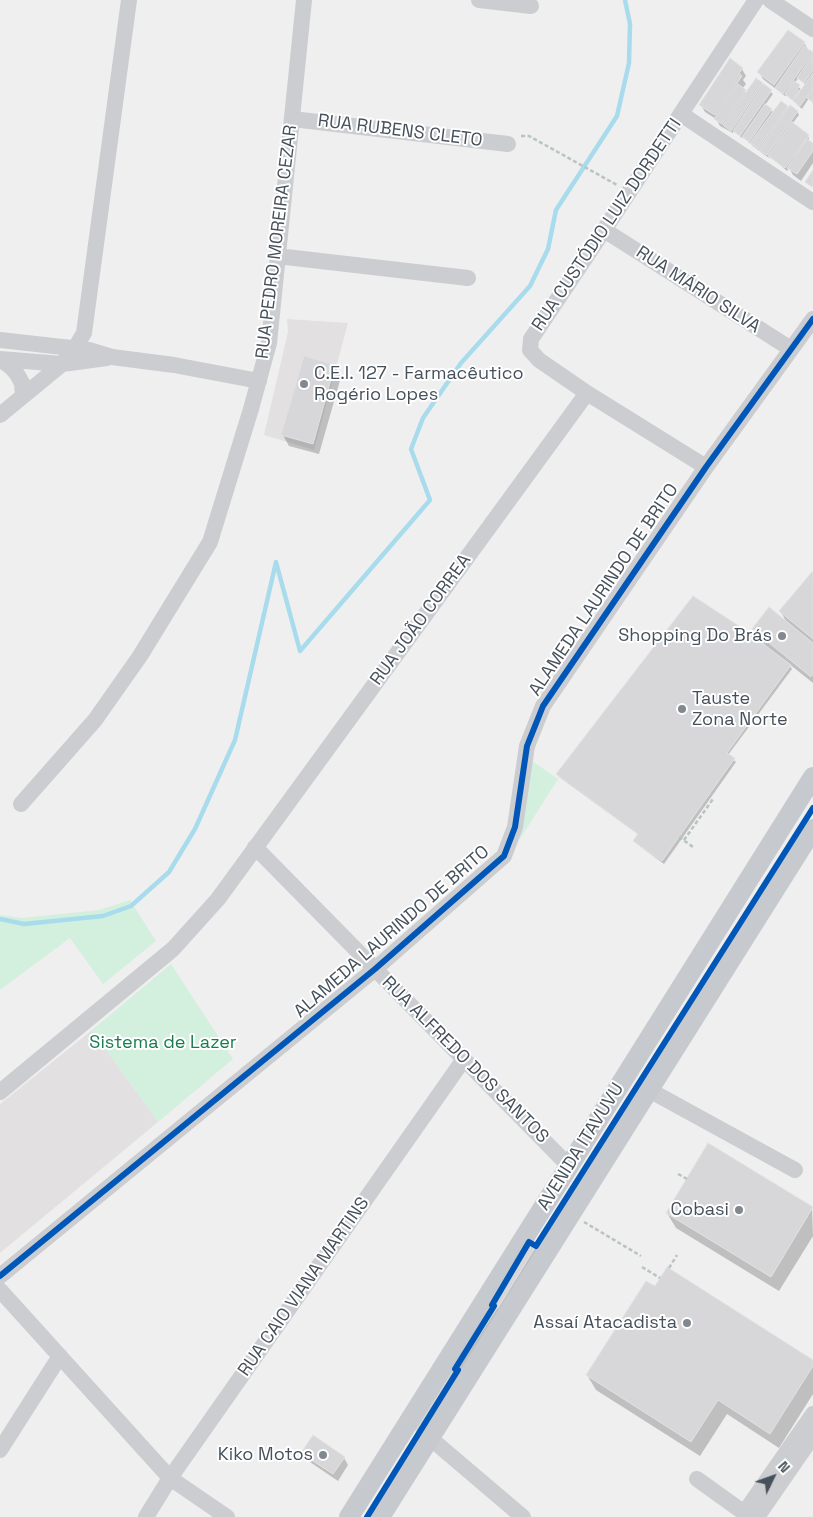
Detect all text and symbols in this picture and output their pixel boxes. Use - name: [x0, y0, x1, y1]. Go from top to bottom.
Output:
- street label: RUA RUBENS CLETO: [316, 110, 484, 152]
- street label: RUA CUSTÓDIO LUIZ DORDETTI: [528, 115, 686, 335]
- street label: RUA PEDRO MOREIRA CEZAR: [252, 124, 302, 360]
- street label: RUA MÁRIO SILVA: [632, 242, 764, 338]
- place label: C.E.I. 127 - Farmacêutico Rogério Lopes: [314, 363, 524, 406]
- marker: C.E.I. 127 - Farmacêutico Rogério Lopes: [298, 378, 310, 390]
- street label: ALAMEDA LAURINDO DE BRITO: [525, 480, 683, 700]
- street label: RUA JOÃO CORREA: [366, 550, 476, 690]
- place label: Shopping Do Brás: [618, 625, 772, 647]
- marker: Shopping Do Brás: [776, 630, 788, 642]
- place label: Tauste Zona Norte: [692, 688, 788, 731]
- marker: Tauste Zona Norte: [676, 703, 688, 715]
- street label: ALAMEDA LAURINDO DE BRITO: [290, 841, 494, 1023]
- street label: RUA ALFREDO DOS SANTOS: [377, 972, 553, 1148]
- park label: Sistema de Lazer: [89, 1032, 237, 1054]
- street label: AVENIDA ITAVUVU: [533, 1079, 629, 1215]
- street label: RUA CAIO VIANA MARTINS: [234, 1193, 374, 1381]
- place label: Cobasi: [671, 1199, 729, 1221]
- marker: Cobasi: [733, 1204, 745, 1216]
- place label: Assaí Atacadista: [533, 1312, 677, 1334]
- marker: Assaí Atacadista: [681, 1317, 693, 1329]
- place label: Kiko Motos: [218, 1444, 313, 1466]
- marker: Kiko Motos: [317, 1449, 329, 1461]
- north arrow: [748, 1452, 798, 1502]
- text: N: [774, 1457, 794, 1476]

